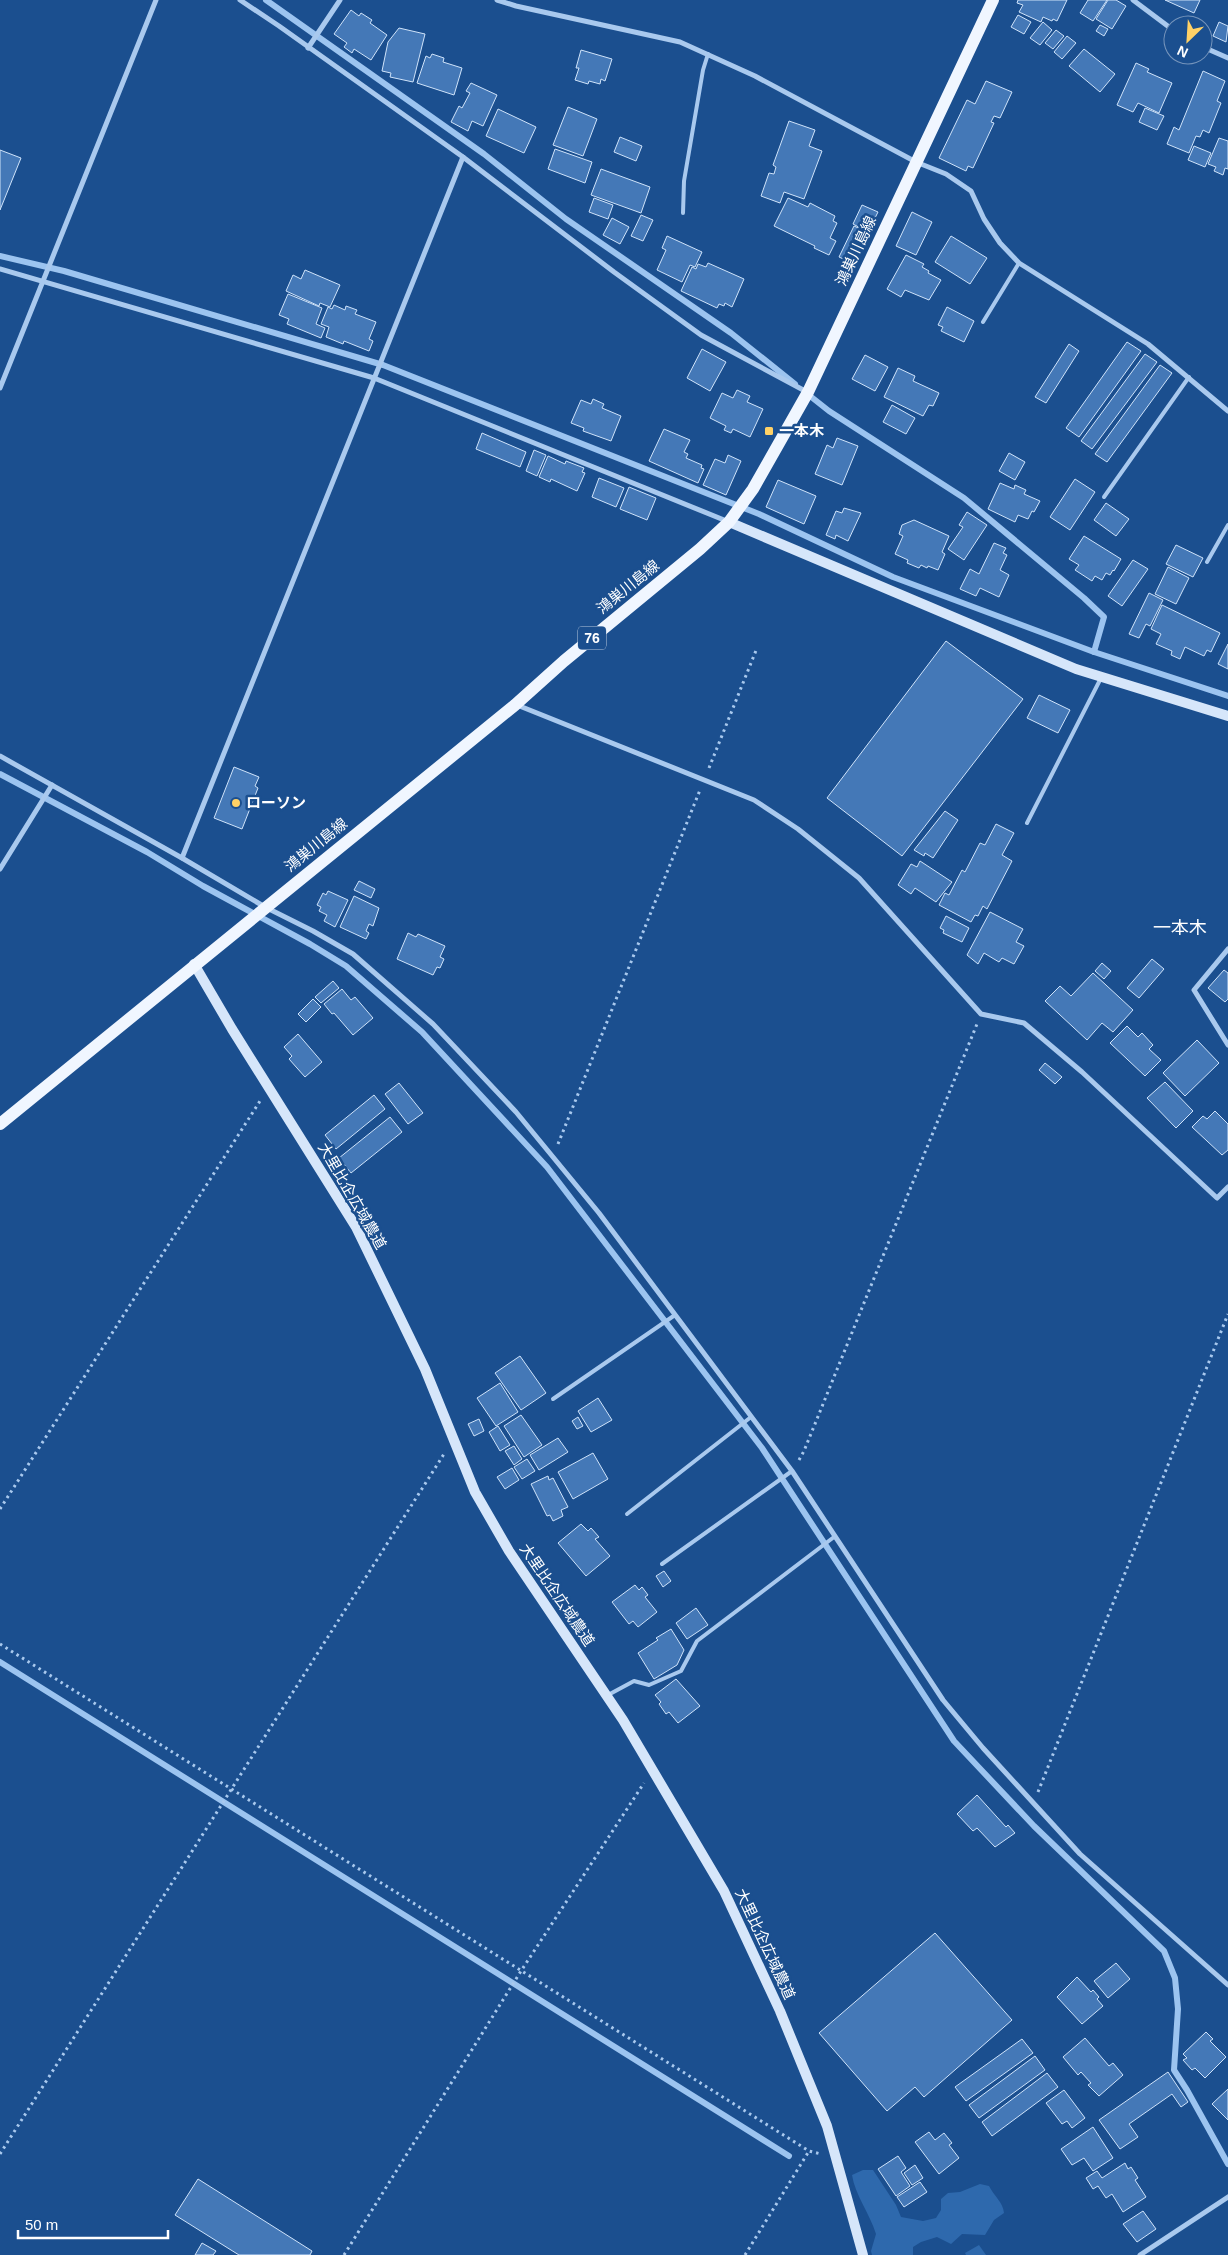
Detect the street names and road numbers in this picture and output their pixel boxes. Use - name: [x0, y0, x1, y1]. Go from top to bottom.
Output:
- street label: 鴻巣川島線: [832, 213, 879, 288]
- street label: 鴻巣川島線: [593, 556, 662, 617]
- road number: 76: [578, 626, 606, 650]
- street label: 鴻巣川島線: [281, 814, 350, 875]
- street label: 大里比企広域農道: [315, 1140, 390, 1252]
- street label: 大里比企広域農道: [517, 1540, 598, 1649]
- street label: 大里比企広域農道: [732, 1886, 799, 2002]

